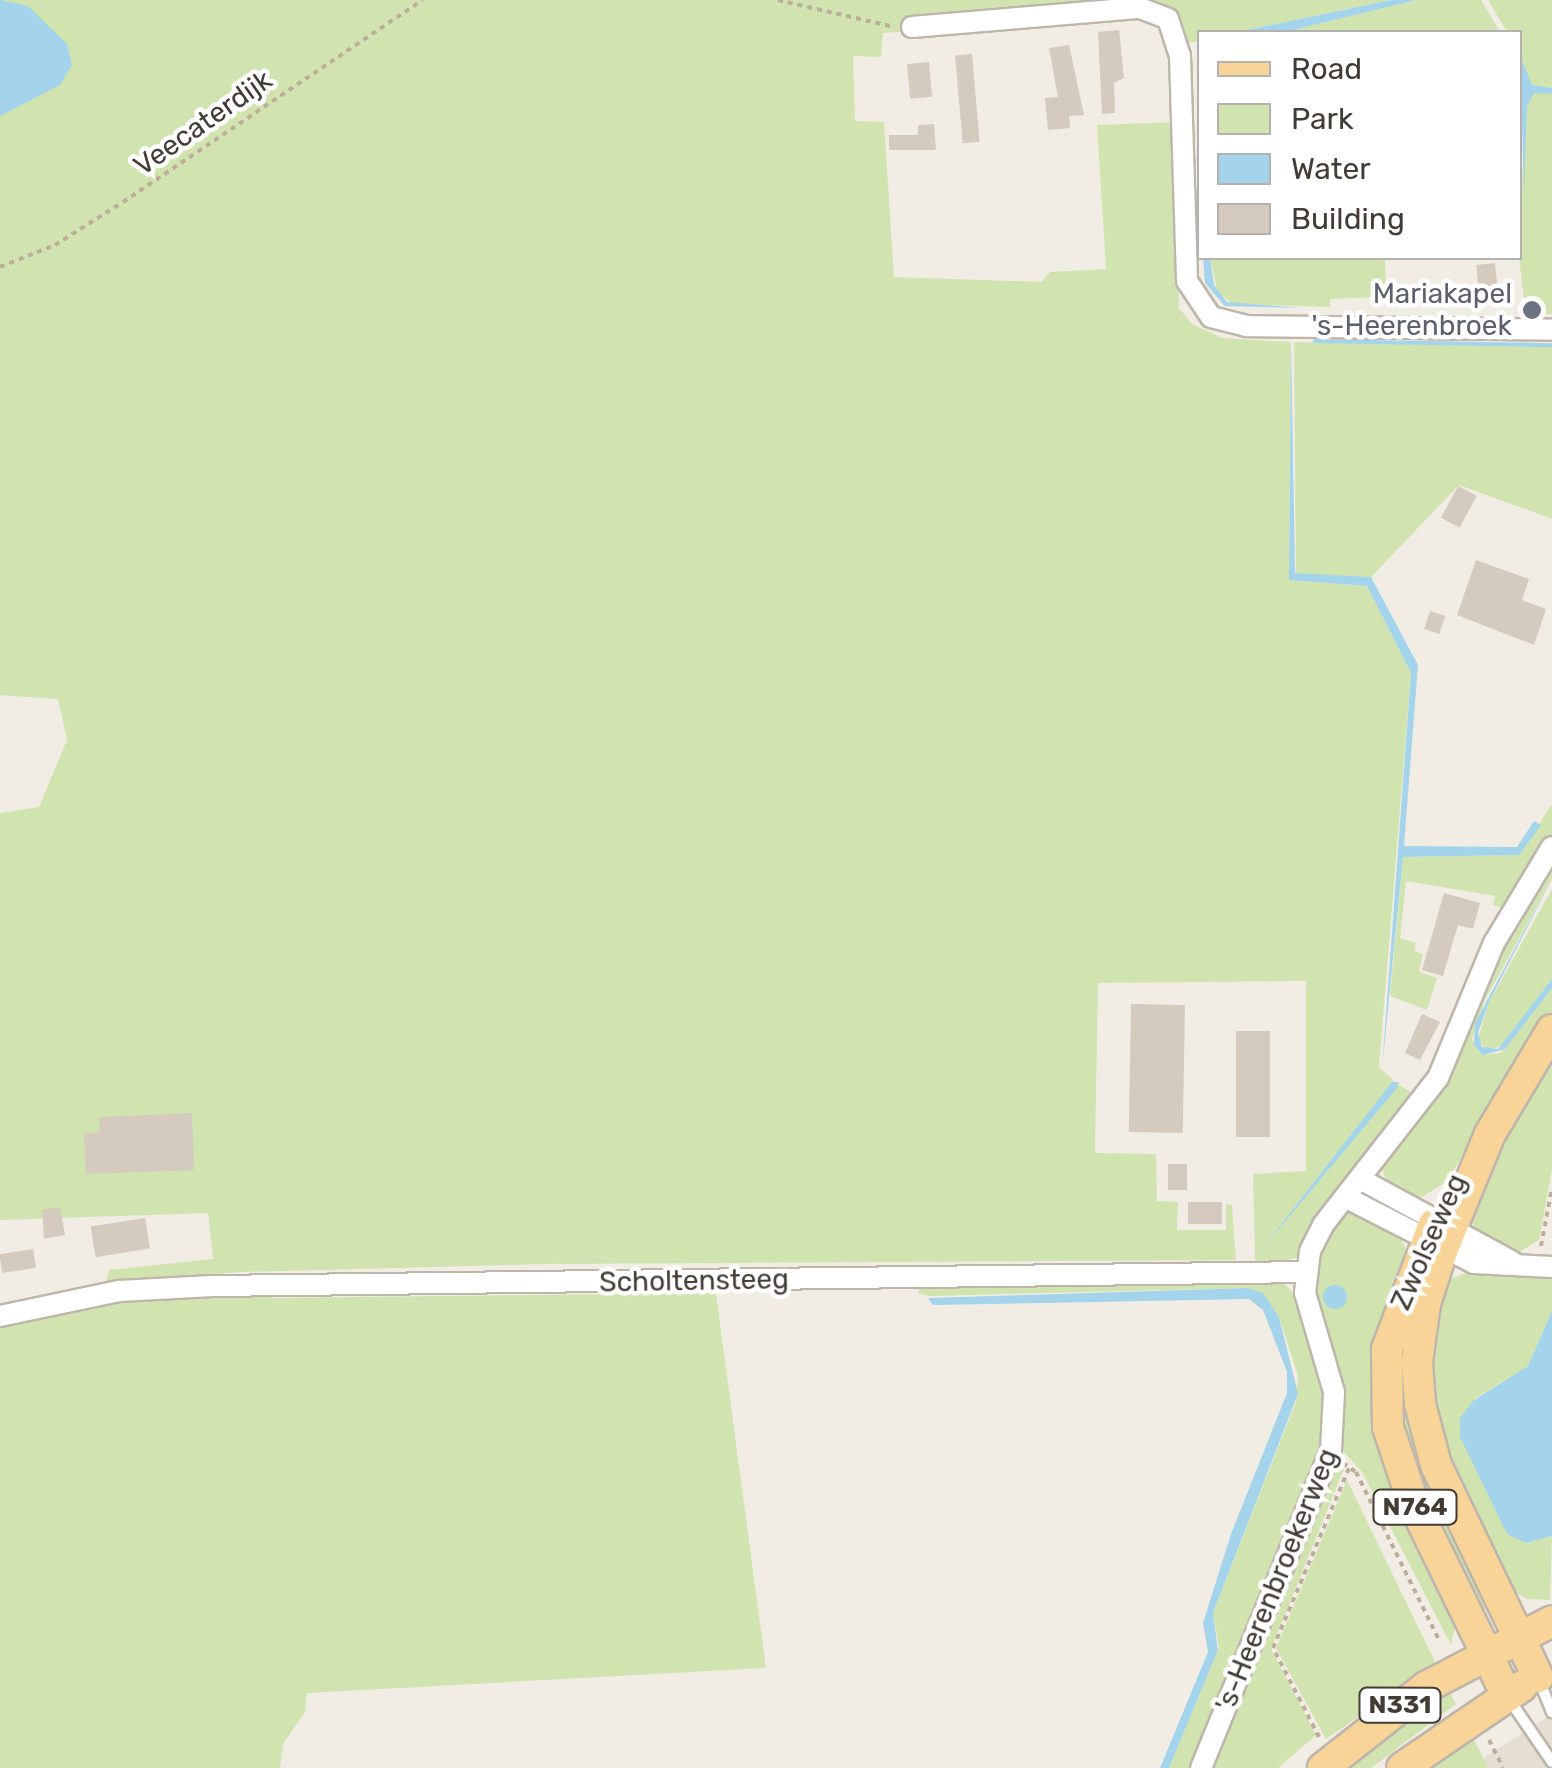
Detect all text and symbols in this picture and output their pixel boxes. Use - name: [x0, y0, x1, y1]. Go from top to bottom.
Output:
- legend: [1197, 30, 1522, 260]
- text: Road: [1291, 51, 1362, 87]
- street label: Veecaterdijk: [127, 63, 279, 183]
- text: Park: [1291, 101, 1353, 137]
- text: Water: [1291, 151, 1371, 187]
- text: Building: [1291, 201, 1405, 237]
- place label: Mariakapel 's-Heerenbroek: [1312, 277, 1512, 343]
- marker: Mariakapel 's-Heerenbroek: [1521, 299, 1543, 321]
- street label: Zwolseweg: [1384, 1169, 1474, 1315]
- street label: Scholtensteeg: [599, 1263, 789, 1299]
- street label: 's-Heerenbroekerweg: [1209, 1444, 1345, 1716]
- road number: N764: [1372, 1487, 1458, 1527]
- road number: N331: [1358, 1685, 1442, 1725]

